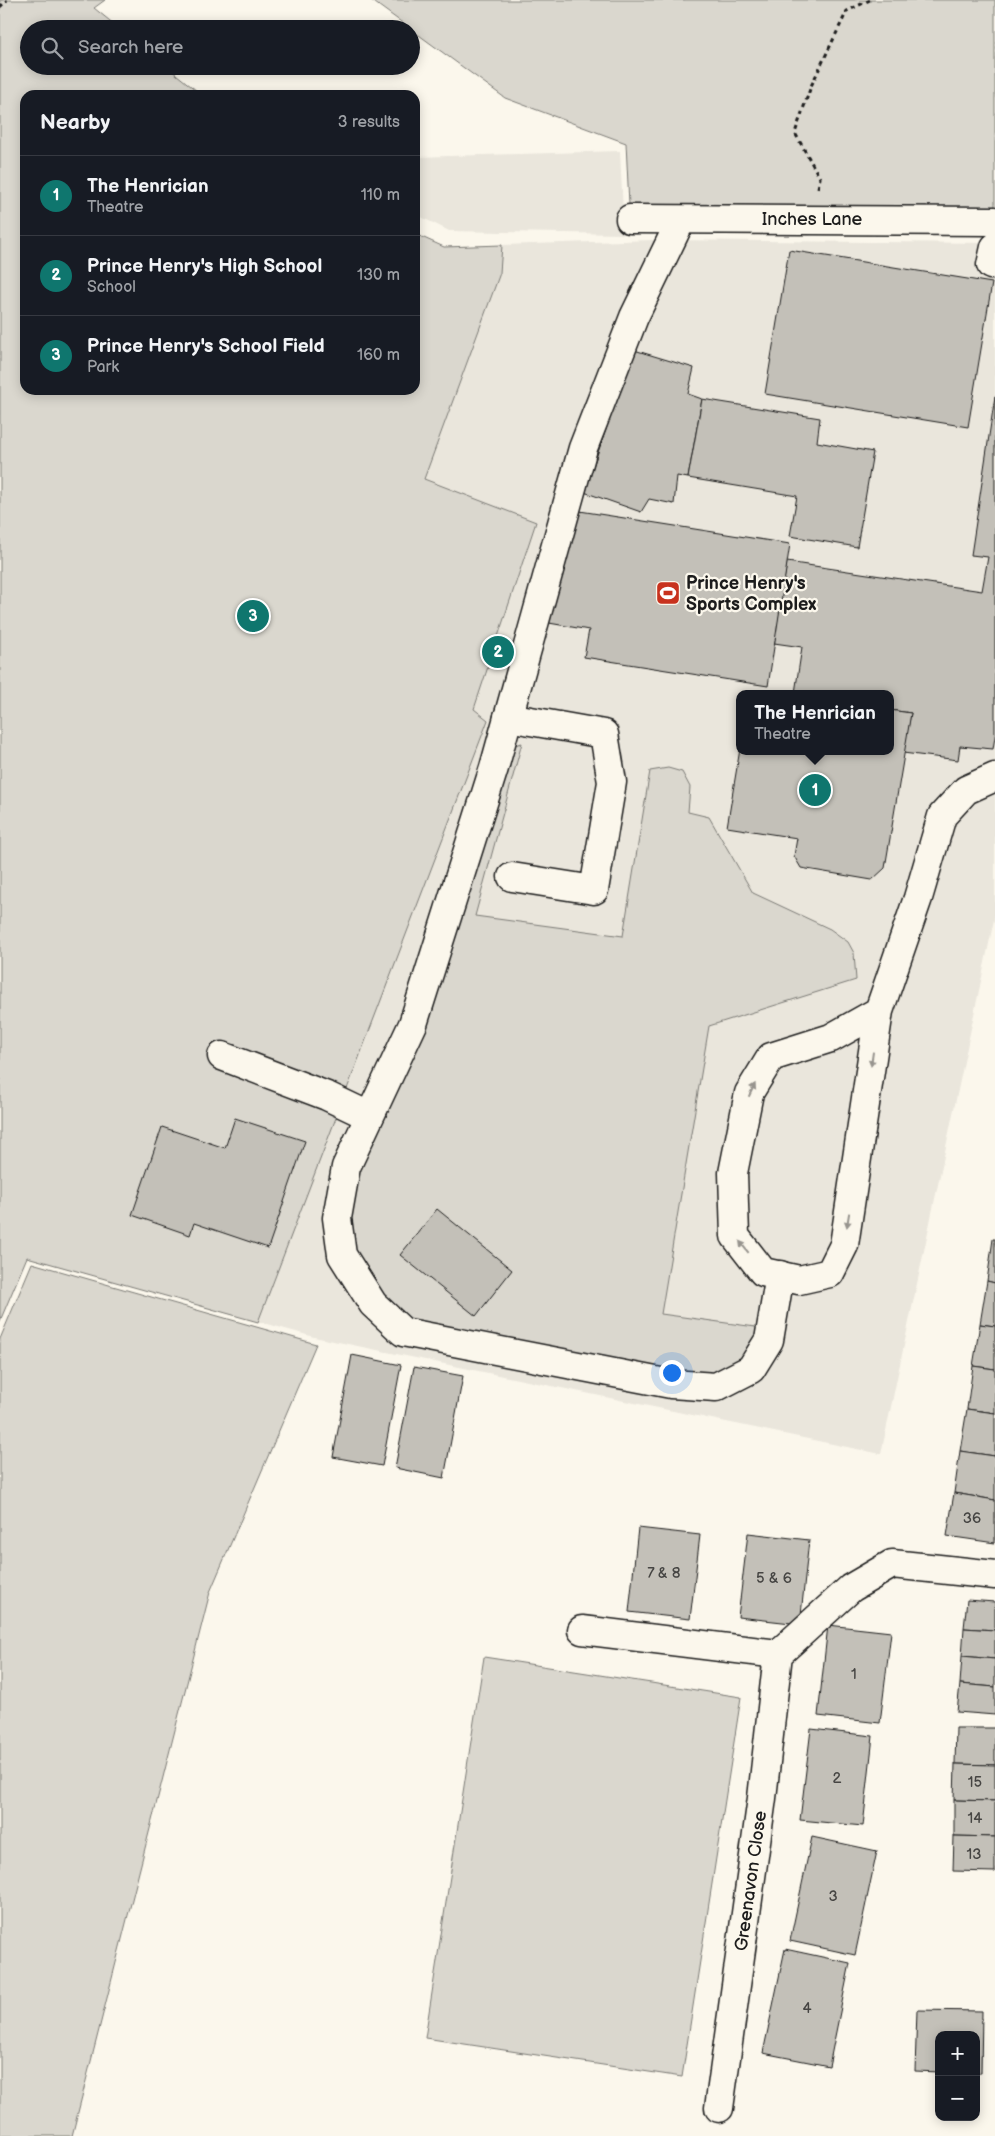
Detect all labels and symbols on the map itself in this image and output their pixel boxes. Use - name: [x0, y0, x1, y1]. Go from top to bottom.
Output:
- street label: Inches Lane: [762, 209, 863, 230]
- place label: Prince Henry's Sports Complex: [686, 573, 816, 615]
- sports icon: Prince Henry's Sports Complex: [655, 580, 681, 606]
- pin: 3: [237, 597, 269, 635]
- pin: 2: [482, 633, 514, 671]
- pin: 1: [799, 771, 831, 809]
- one-way arrow: [868, 1051, 876, 1067]
- one-way arrow: [748, 1083, 756, 1097]
- one-way arrow: [844, 1212, 852, 1228]
- one-way arrow: [739, 1240, 749, 1254]
- your location: [659, 1360, 685, 1386]
- house number: 36: [963, 1509, 981, 1528]
- house number: 7 & 8: [647, 1564, 681, 1583]
- house number: 5 & 6: [756, 1569, 792, 1588]
- house number: 1: [851, 1665, 857, 1684]
- house number: 2: [833, 1769, 842, 1788]
- house number: 15: [968, 1773, 982, 1792]
- street label: Greenavon Close: [731, 1809, 771, 1953]
- house number: 14: [968, 1809, 982, 1828]
- house number: 13: [966, 1845, 982, 1864]
- house number: 3: [828, 1887, 838, 1906]
- house number: 4: [802, 1999, 812, 2018]

